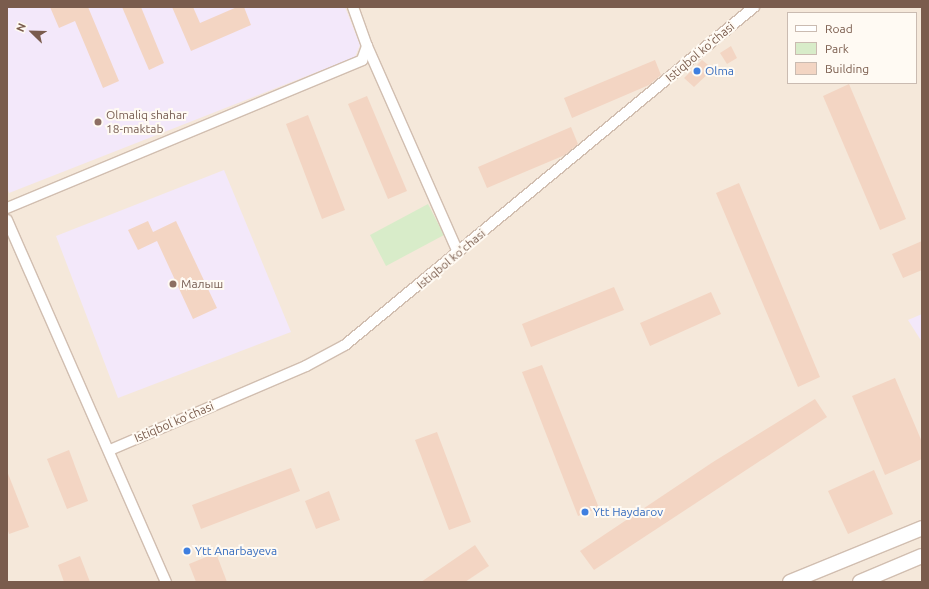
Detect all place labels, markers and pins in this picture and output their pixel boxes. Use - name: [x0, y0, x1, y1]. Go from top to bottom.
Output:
- place label: Olma: [705, 64, 734, 78]
- marker: Olma: [692, 66, 702, 76]
- place label: Olmaliq shahar 18-maktab: [106, 108, 187, 136]
- marker: Olmaliq shahar 18-maktab: [93, 117, 103, 127]
- place label: Малыш: [181, 277, 223, 291]
- marker: Малыш: [168, 279, 178, 289]
- place label: Ytt Haydarov: [593, 505, 663, 519]
- marker: Ytt Haydarov: [580, 507, 590, 517]
- place label: Ytt Anarbayeva: [195, 544, 277, 558]
- marker: Ytt Anarbayeva: [182, 546, 192, 556]

